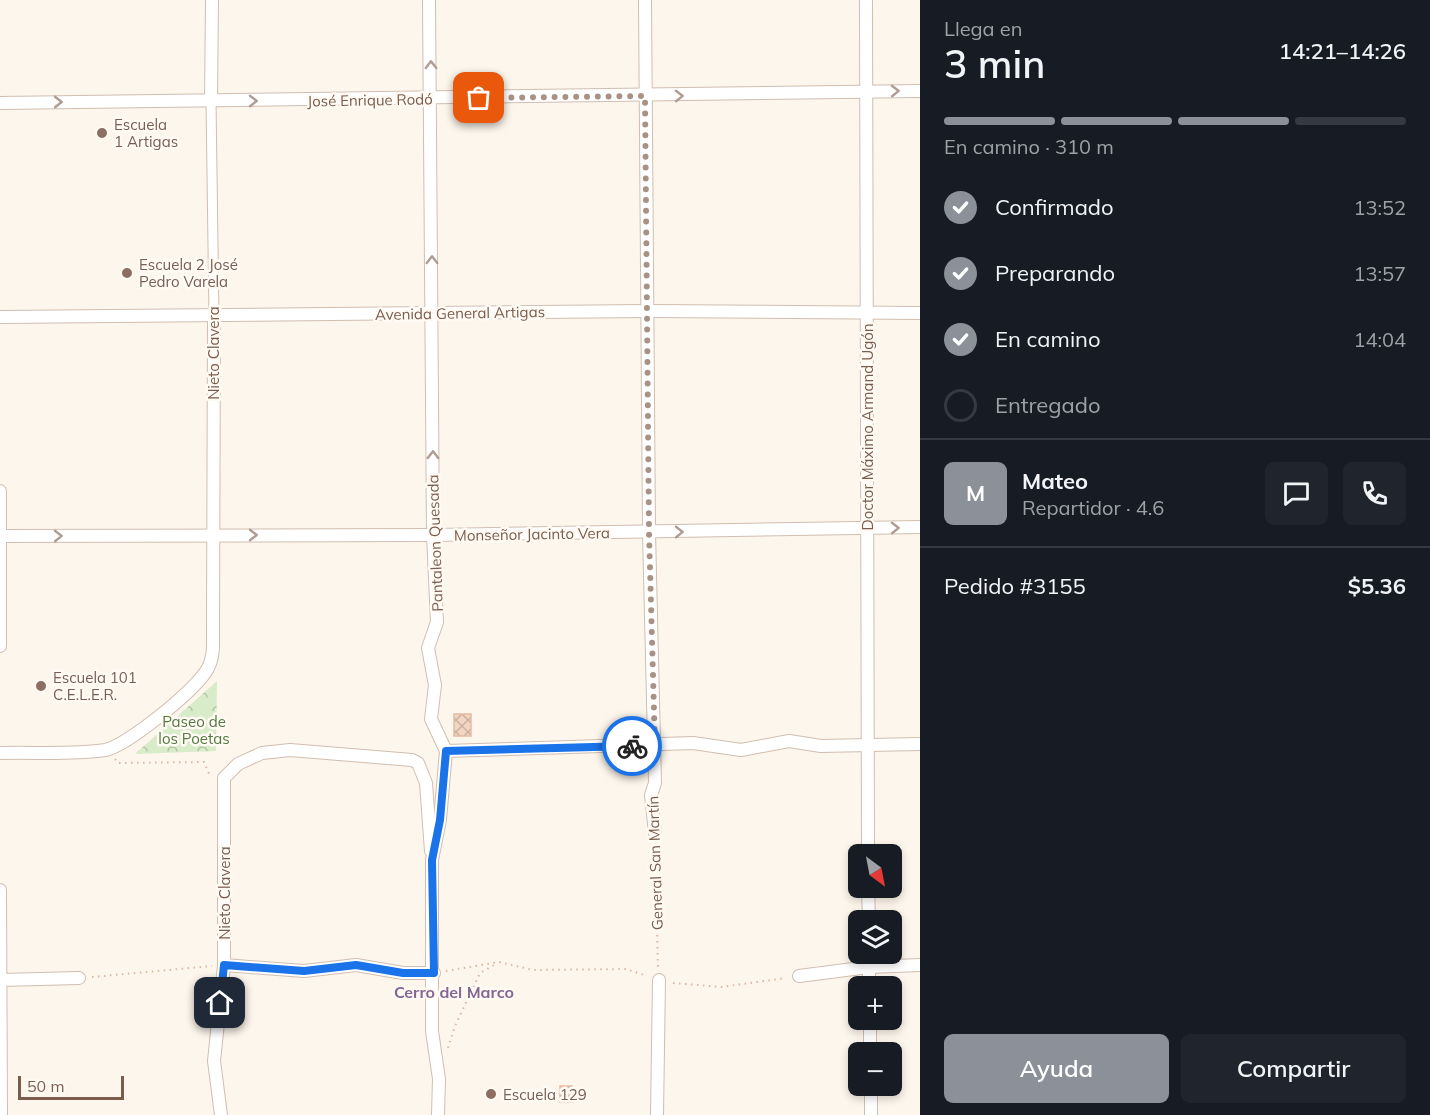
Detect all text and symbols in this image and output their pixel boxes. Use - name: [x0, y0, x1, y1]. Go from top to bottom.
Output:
- text: Llega en: [944, 16, 1022, 41]
- text: 14:21–14:26: [1279, 37, 1406, 65]
- text: 3 min: [944, 39, 1045, 88]
- one-way arrow: [424, 61, 437, 70]
- pin: [453, 72, 504, 123]
- icon: bag: [462, 81, 495, 114]
- one-way arrow: [891, 85, 900, 98]
- street label: José Enrique Rodó: [307, 89, 433, 111]
- one-way arrow: [675, 90, 684, 102]
- one-way arrow: [249, 95, 258, 107]
- one-way arrow: [54, 96, 63, 108]
- place label: Escuela 1 Artigas: [114, 115, 178, 151]
- marker: Escuela 1 Artigas: [95, 126, 109, 140]
- text: En camino · 310 m: [944, 134, 1114, 159]
- icon: check: [944, 191, 977, 224]
- text: Confirmado: [995, 193, 1114, 221]
- text: 13:52: [1353, 195, 1406, 220]
- place label: Escuela 2 José Pedro Varela: [139, 255, 238, 291]
- one-way arrow: [426, 256, 438, 265]
- icon: check: [944, 257, 977, 290]
- text: Preparando: [995, 259, 1115, 287]
- text: 13:57: [1353, 261, 1406, 286]
- marker: Escuela 2 José Pedro Varela: [120, 266, 134, 280]
- street label: Avenida General Artigas: [375, 302, 545, 324]
- street label: Nieto Clavera: [204, 306, 223, 400]
- street label: Doctor Máximo Armand Ugón: [858, 323, 877, 531]
- icon: check: [944, 323, 977, 356]
- text: En camino: [995, 325, 1101, 353]
- text: 14:04: [1353, 327, 1406, 352]
- text: Entregado: [995, 391, 1101, 419]
- one-way arrow: [427, 451, 439, 460]
- button: chat: [1265, 462, 1328, 525]
- button: phone: [1343, 462, 1406, 525]
- text: Mateo: [1022, 467, 1088, 495]
- street label: Pantaleon Quesada: [423, 474, 447, 612]
- text: M: [966, 479, 985, 507]
- text: Repartidor · 4.6: [1022, 495, 1164, 520]
- one-way arrow: [891, 522, 900, 534]
- street label: Monseñor Jacinto Vera: [454, 523, 610, 545]
- one-way arrow: [675, 525, 684, 538]
- one-way arrow: [249, 529, 258, 541]
- one-way arrow: [54, 530, 63, 542]
- text: Pedido #3155: [944, 572, 1086, 600]
- text: $5.36: [1348, 572, 1406, 600]
- place label: Escuela 101 C.E.L.E.R.: [53, 668, 137, 704]
- marker: Escuela 101 C.E.L.E.R.: [34, 679, 48, 693]
- park label: Paseo de los Poetas: [158, 712, 230, 748]
- courier: [602, 716, 662, 776]
- icon: bike: [616, 730, 649, 763]
- street label: General San Martín: [643, 796, 667, 930]
- north arrow: [848, 844, 902, 898]
- map controls: [848, 844, 902, 1096]
- street label: Nieto Clavera: [215, 846, 234, 940]
- button: layers: [848, 910, 902, 964]
- button: +: [848, 976, 902, 1030]
- pin: [194, 977, 245, 1028]
- district label: Cerro del Marco: [394, 982, 514, 1002]
- icon: home: [203, 986, 236, 1019]
- button: Ayuda: [944, 1034, 1169, 1103]
- button: Compartir: [1181, 1034, 1406, 1103]
- button: −: [848, 1042, 902, 1096]
- scale bar: [18, 1073, 124, 1100]
- text: 50 m: [27, 1076, 64, 1096]
- place label: Escuela 129: [503, 1085, 587, 1104]
- marker: Escuela 129: [484, 1087, 498, 1101]

